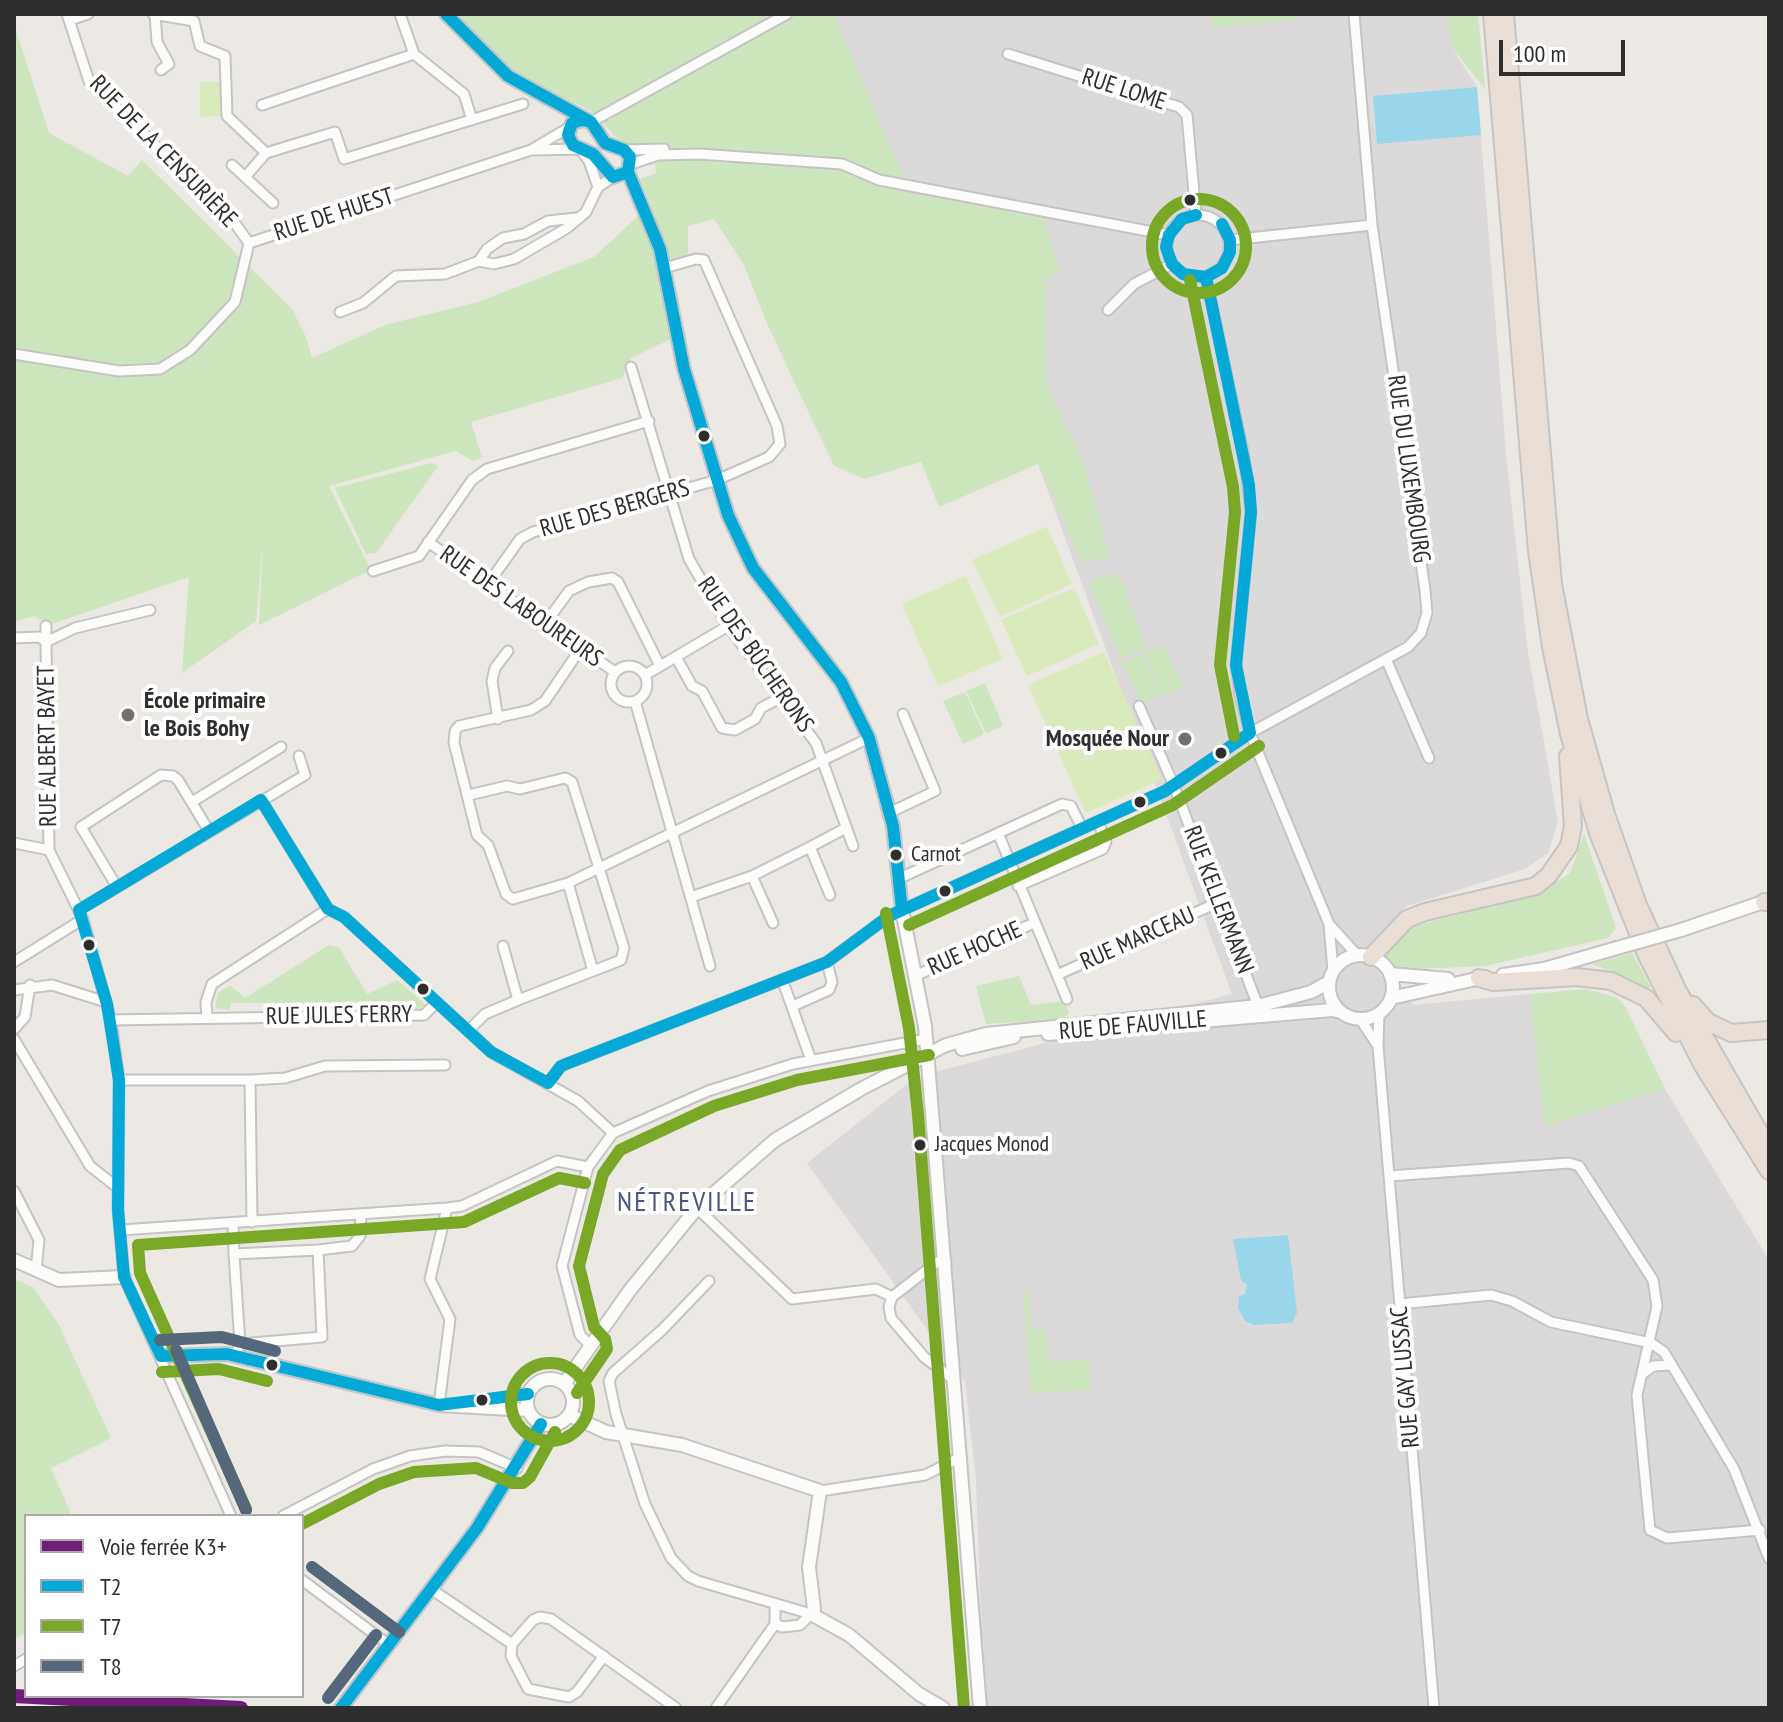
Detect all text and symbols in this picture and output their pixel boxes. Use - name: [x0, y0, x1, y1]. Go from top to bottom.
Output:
- scale bar: [1503, 24, 1629, 74]
- text: 100 m: [1513, 38, 1566, 69]
- street label: RUE LOME: [1078, 63, 1170, 117]
- street label: RUE DE LA CENSURIÈRE: [83, 70, 243, 234]
- street label: RUE DE HUEST: [271, 182, 397, 248]
- unlabelled marker: [1182, 192, 1198, 208]
- street label: RUE DU LUXEMBOURG: [1381, 373, 1435, 565]
- unlabelled marker: [696, 428, 712, 444]
- street label: RUE DES BERGERS: [537, 474, 693, 544]
- street label: RUE DES LABOUREURS: [434, 540, 608, 674]
- street label: RUE DES BÛCHERONS: [691, 572, 819, 738]
- street label: RUE ALBERT BAYET: [32, 665, 64, 827]
- place label: École primaire le Bois Bohy: [144, 687, 266, 743]
- marker: École primaire le Bois Bohy: [119, 706, 137, 724]
- place label: Mosquée Nour: [1046, 725, 1169, 753]
- marker: Mosquée Nour: [1176, 730, 1194, 748]
- unlabelled marker: [1213, 745, 1229, 761]
- unlabelled marker: [1132, 794, 1148, 810]
- street label: RUE KELLERMANN: [1177, 822, 1259, 978]
- place label: Carnot: [911, 842, 961, 868]
- marker: Carnot: [888, 847, 904, 863]
- unlabelled marker: [937, 883, 953, 899]
- street label: RUE MARCEAU: [1076, 901, 1200, 977]
- street label: RUE HOCHE: [924, 916, 1026, 982]
- unlabelled marker: [81, 937, 97, 953]
- unlabelled marker: [415, 981, 431, 997]
- street label: RUE JULES FERRY: [266, 1000, 412, 1032]
- street label: RUE DE FAUVILLE: [1058, 1005, 1208, 1047]
- place label: Jacques Monod: [935, 1132, 1049, 1158]
- marker: Jacques Monod: [912, 1137, 928, 1153]
- district label: NÉTREVILLE: [617, 1186, 757, 1220]
- street label: RUE GAY LUSSAC: [1385, 1305, 1427, 1449]
- unlabelled marker: [264, 1357, 280, 1373]
- unlabelled marker: [474, 1392, 490, 1408]
- legend: [24, 1514, 304, 1698]
- text: Voie ferrée K3+: [100, 1531, 227, 1562]
- text: T2: [100, 1571, 122, 1602]
- text: T7: [100, 1611, 122, 1642]
- text: T8: [100, 1651, 122, 1682]

